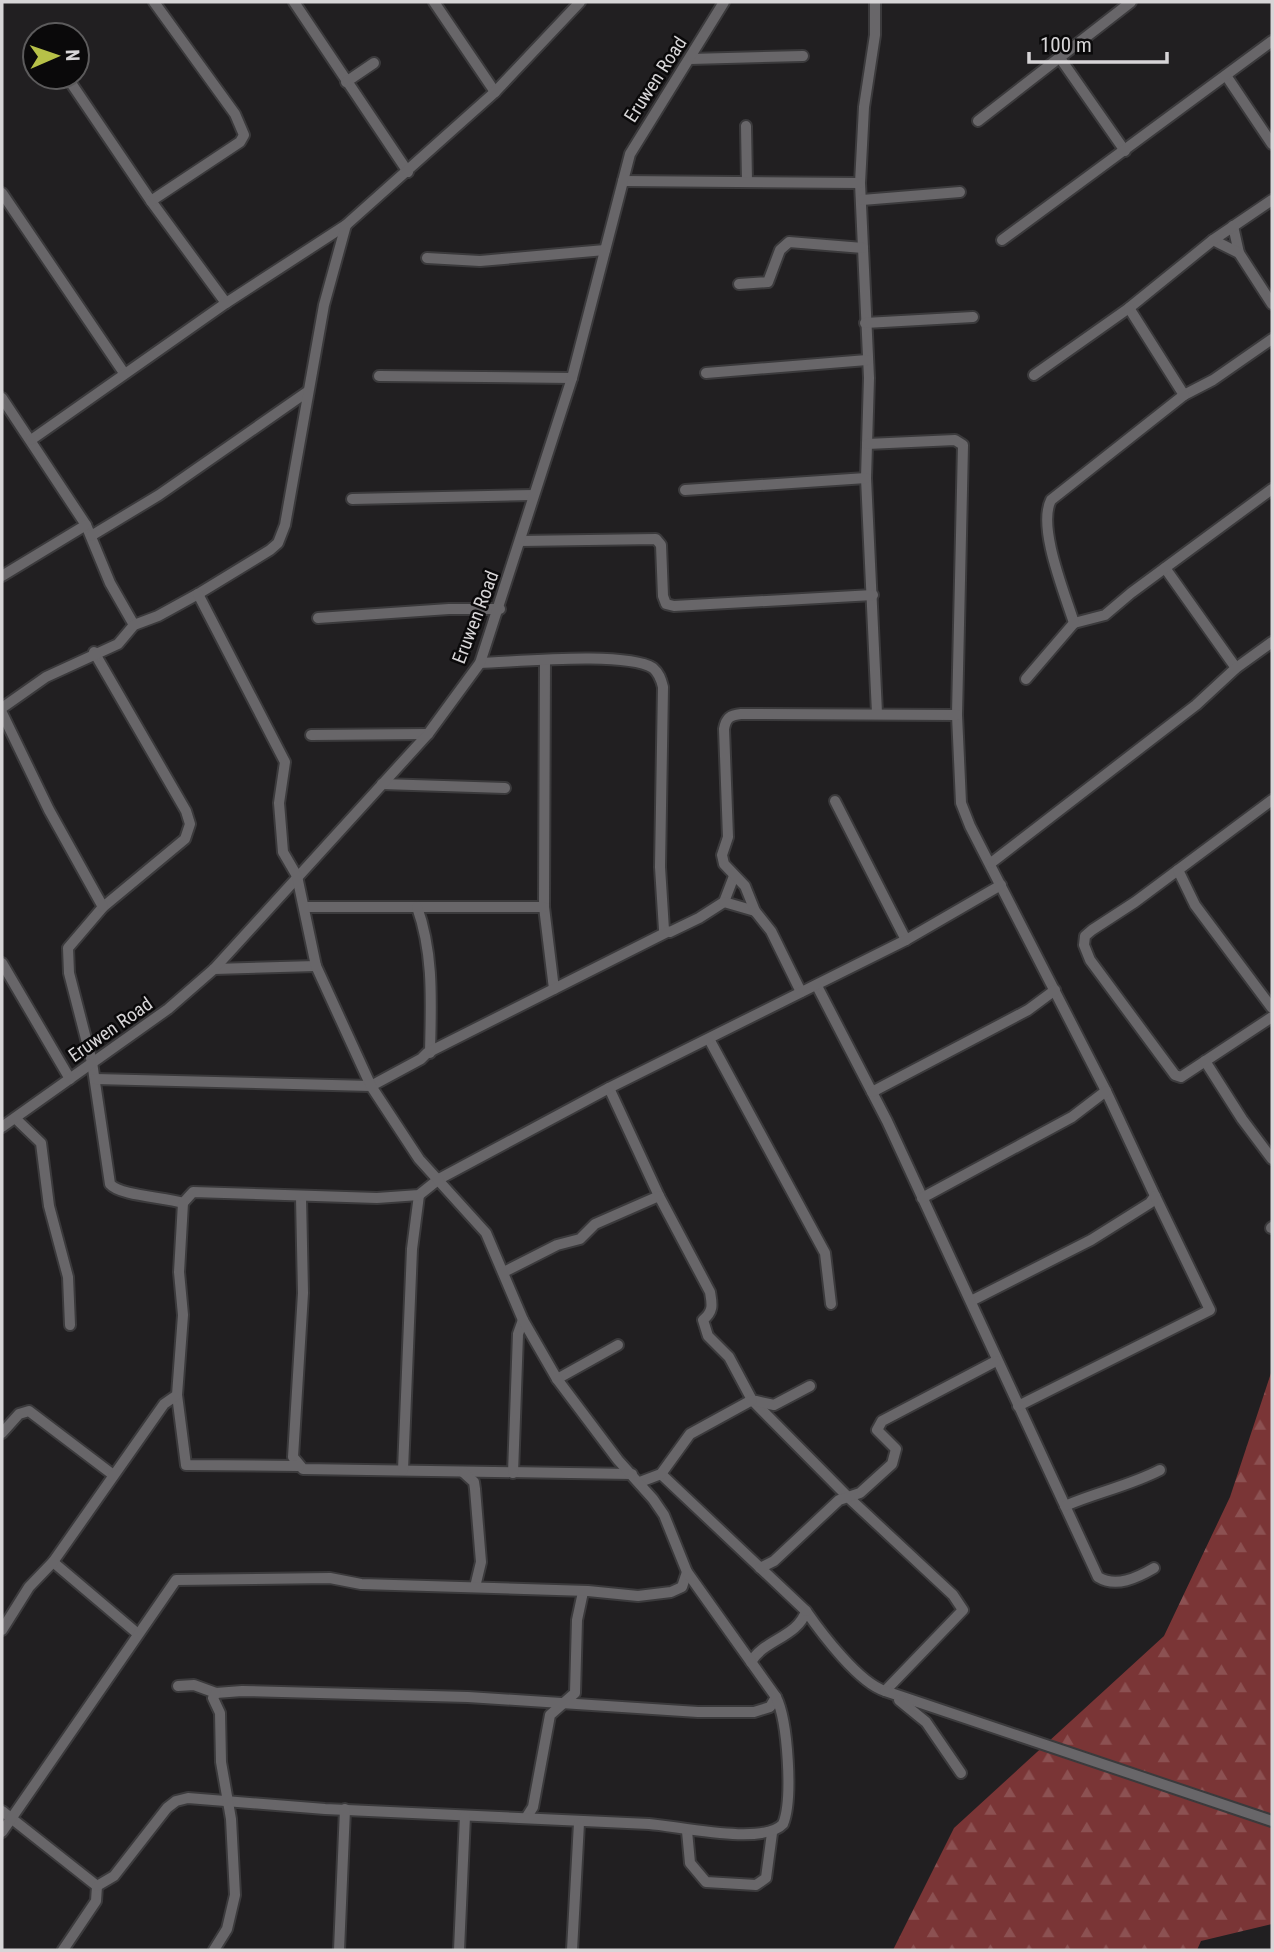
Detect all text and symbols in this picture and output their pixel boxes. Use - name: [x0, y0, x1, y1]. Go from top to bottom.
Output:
- north arrow: [21, 21, 91, 91]
- scale bar: [1029, 21, 1167, 65]
- street label: Eruwen Road: [619, 32, 692, 126]
- text: 100 m: [1040, 33, 1092, 57]
- text: N: [61, 49, 84, 62]
- street label: Eruwen Road: [447, 568, 504, 667]
- street label: Eruwen Road: [64, 992, 157, 1067]

